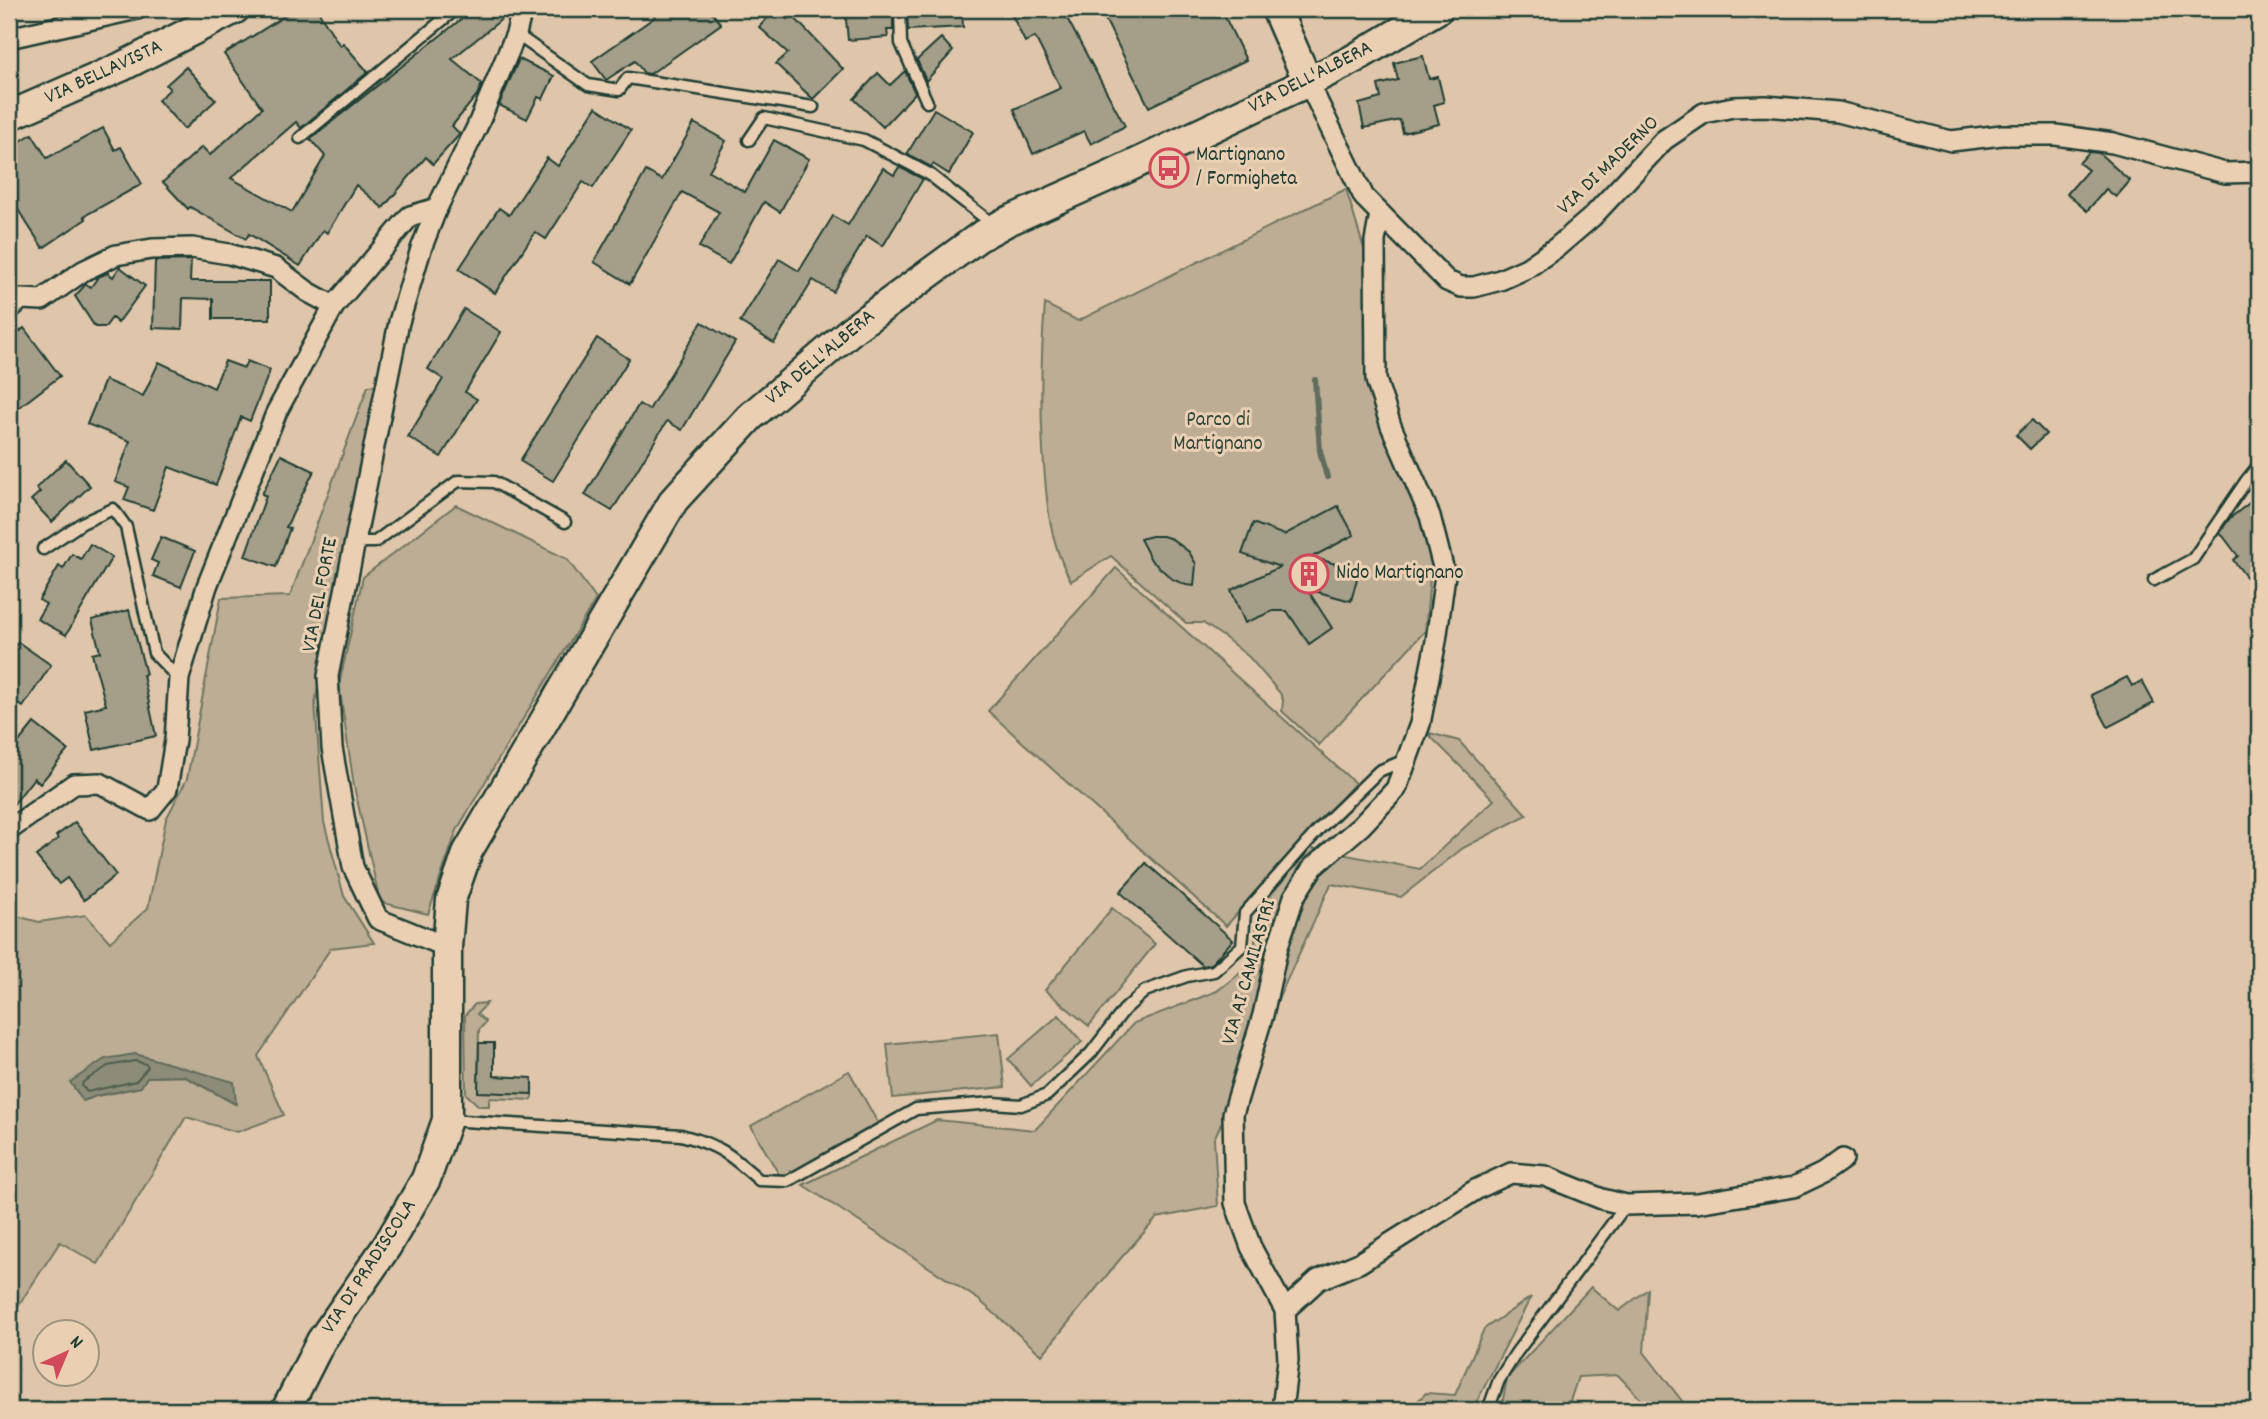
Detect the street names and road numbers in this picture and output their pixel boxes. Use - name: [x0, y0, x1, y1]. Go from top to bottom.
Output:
- street label: VIA BELLAVISTA: [40, 33, 168, 113]
- street label: VIA DELL'ALBERA: [1244, 34, 1378, 122]
- street label: VIA DI MADERNO: [1551, 109, 1667, 223]
- street label: VIA DELL'ALBERA: [759, 303, 883, 413]
- street label: VIA DEL FORTE: [295, 535, 347, 655]
- street label: VIA AI CAMILASTRI: [1215, 895, 1285, 1049]
- street label: VIA DI PRADISCOLA: [315, 1194, 425, 1340]

